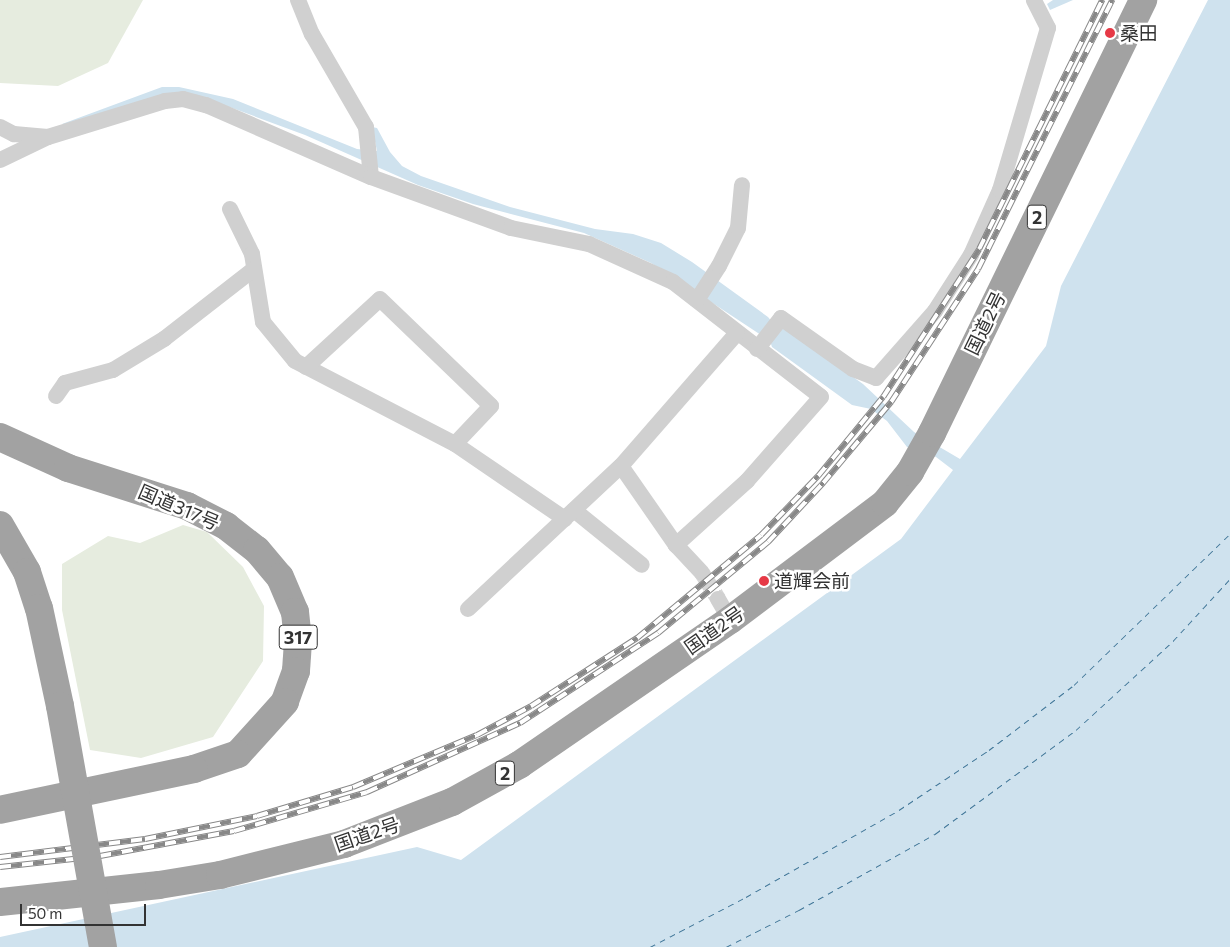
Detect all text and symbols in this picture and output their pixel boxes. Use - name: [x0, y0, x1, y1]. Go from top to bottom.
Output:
- place label: 桑田: [1120, 22, 1158, 44]
- marker: 桑田: [1104, 27, 1116, 39]
- road number: 2: [1026, 202, 1048, 232]
- street label: 国道2号: [960, 288, 1010, 358]
- street label: 国道317号: [135, 480, 223, 534]
- place label: 道輝会前: [774, 570, 850, 592]
- marker: 道輝会前: [758, 575, 770, 587]
- street label: 国道2号: [680, 601, 748, 659]
- road number: 317: [278, 622, 318, 652]
- road number: 2: [494, 758, 516, 788]
- street label: 国道2号: [331, 812, 403, 856]
- scale bar: [22, 894, 149, 926]
- text: 50 m: [28, 904, 62, 922]

